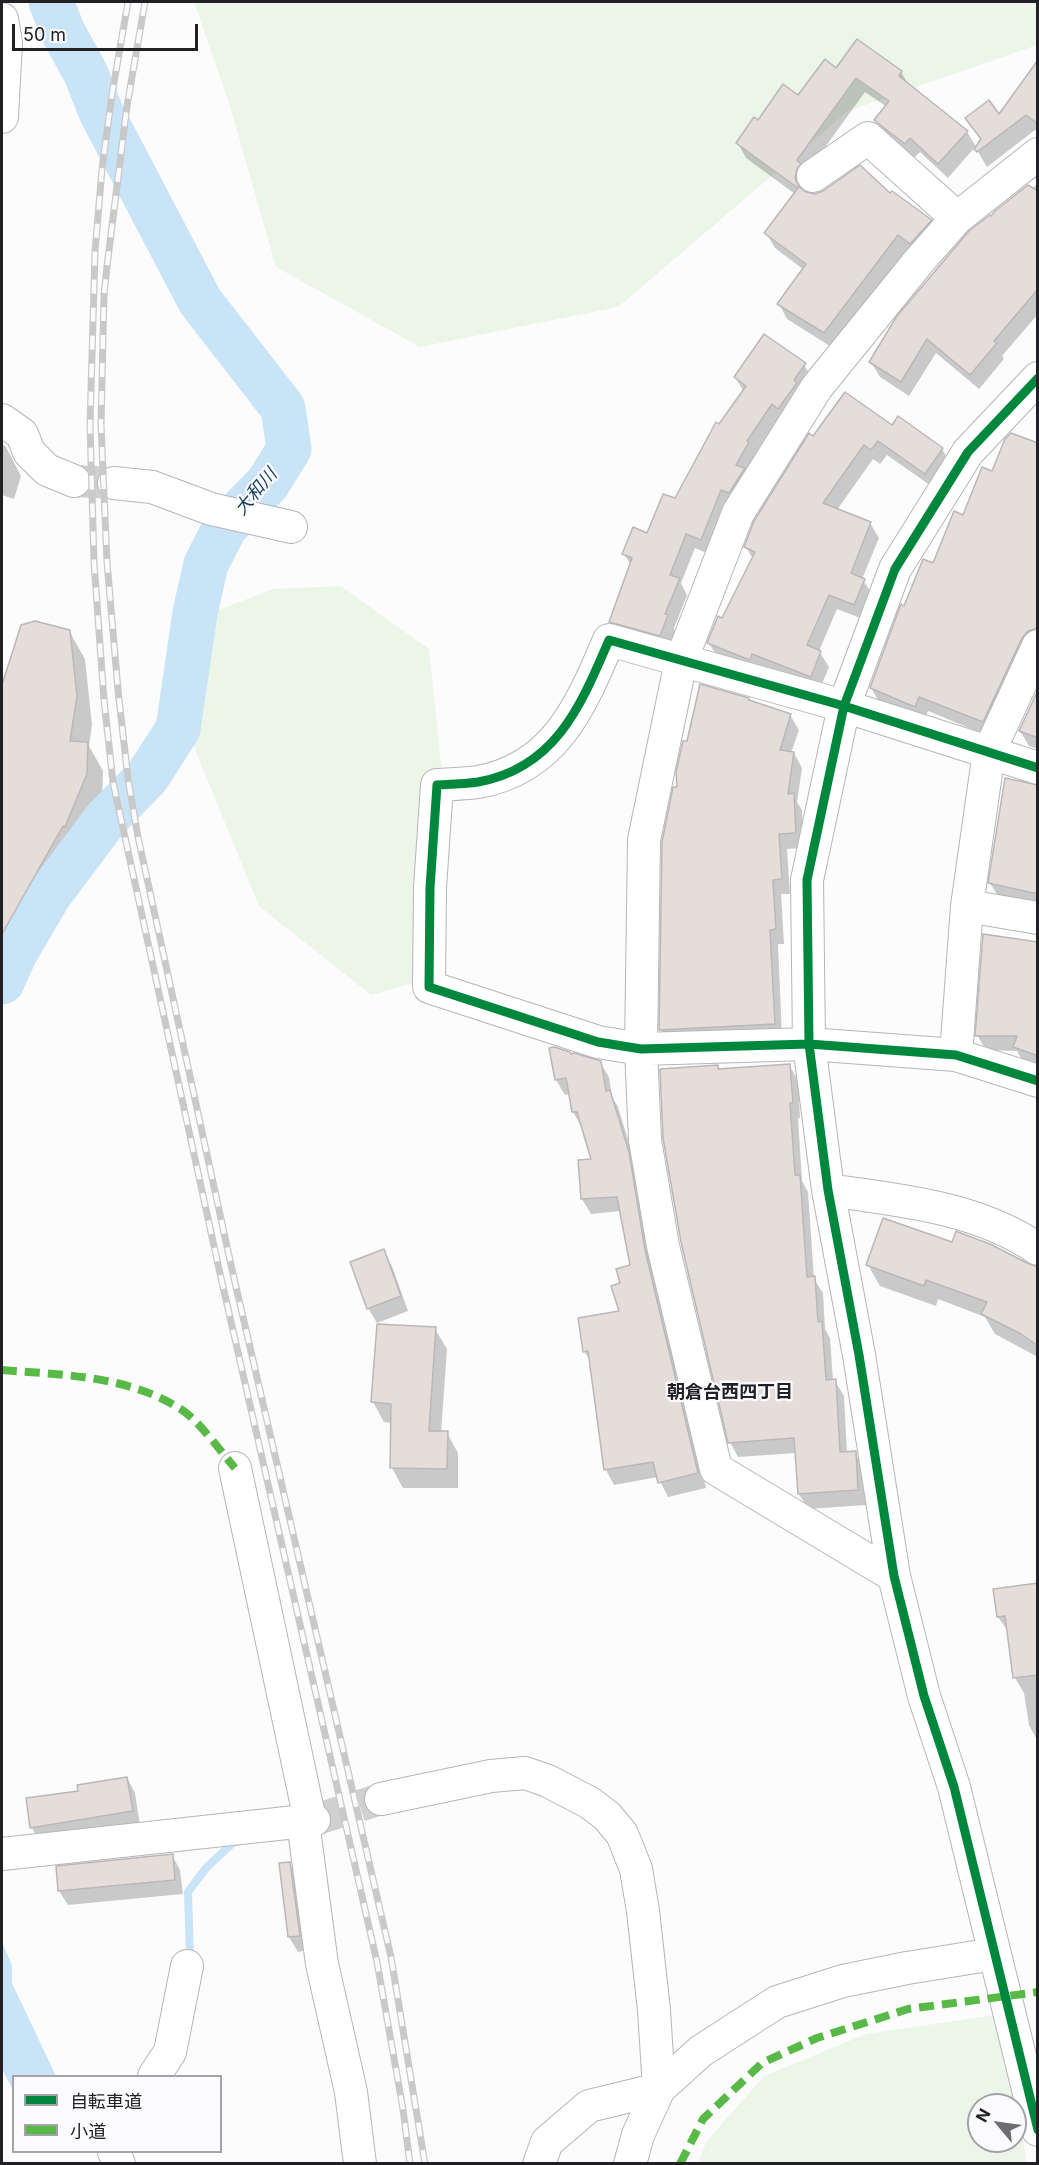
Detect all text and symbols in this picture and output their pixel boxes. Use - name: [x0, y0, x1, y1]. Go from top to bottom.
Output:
- scale bar: [15, 12, 201, 50]
- text: 50 m: [23, 24, 66, 45]
- water label: 大和川: [230, 464, 282, 520]
- district label: 朝倉台西四丁目: [667, 1382, 793, 1404]
- legend: [12, 2075, 222, 2153]
- text: 自転車道: [70, 2091, 142, 2112]
- north arrow: [967, 2093, 1027, 2153]
- text: N: [971, 2105, 995, 2125]
- text: 小道: [70, 2121, 106, 2142]

